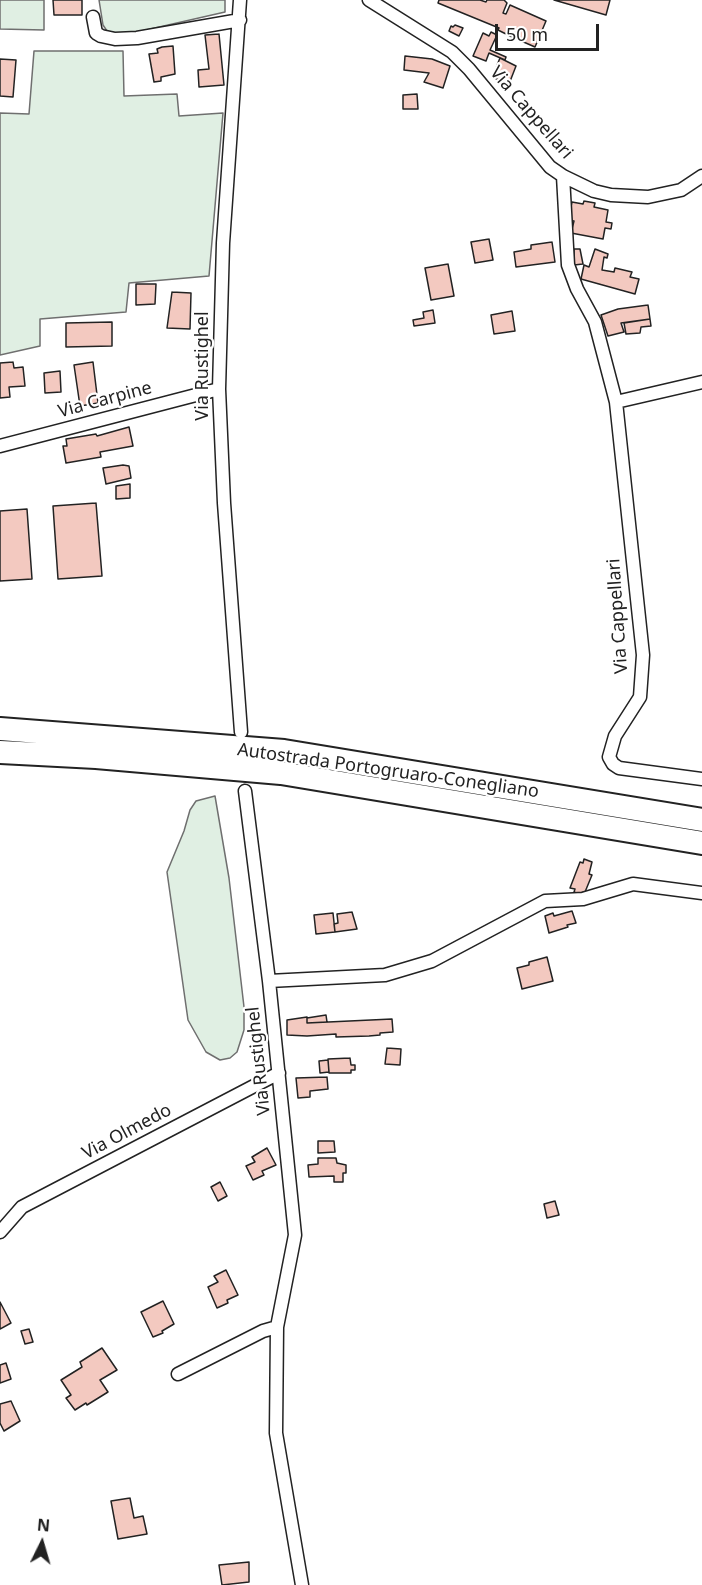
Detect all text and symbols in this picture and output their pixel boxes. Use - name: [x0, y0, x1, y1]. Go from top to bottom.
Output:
- scale bar: [498, 12, 602, 50]
- text: 50 m: [506, 22, 548, 46]
- street label: Via Cappellari: [485, 62, 577, 164]
- street label: Via Rustighel: [192, 311, 214, 421]
- street label: Via Carpine: [56, 377, 154, 423]
- street label: Via Cappellari: [603, 558, 633, 674]
- street label: Autostrada Portogruaro-Conegliano: [236, 739, 540, 803]
- street label: Via Rustighel: [243, 1006, 275, 1116]
- street label: Via Olmedo: [79, 1099, 175, 1165]
- north arrow: [12, 1513, 72, 1573]
- text: N: [36, 1514, 51, 1537]

